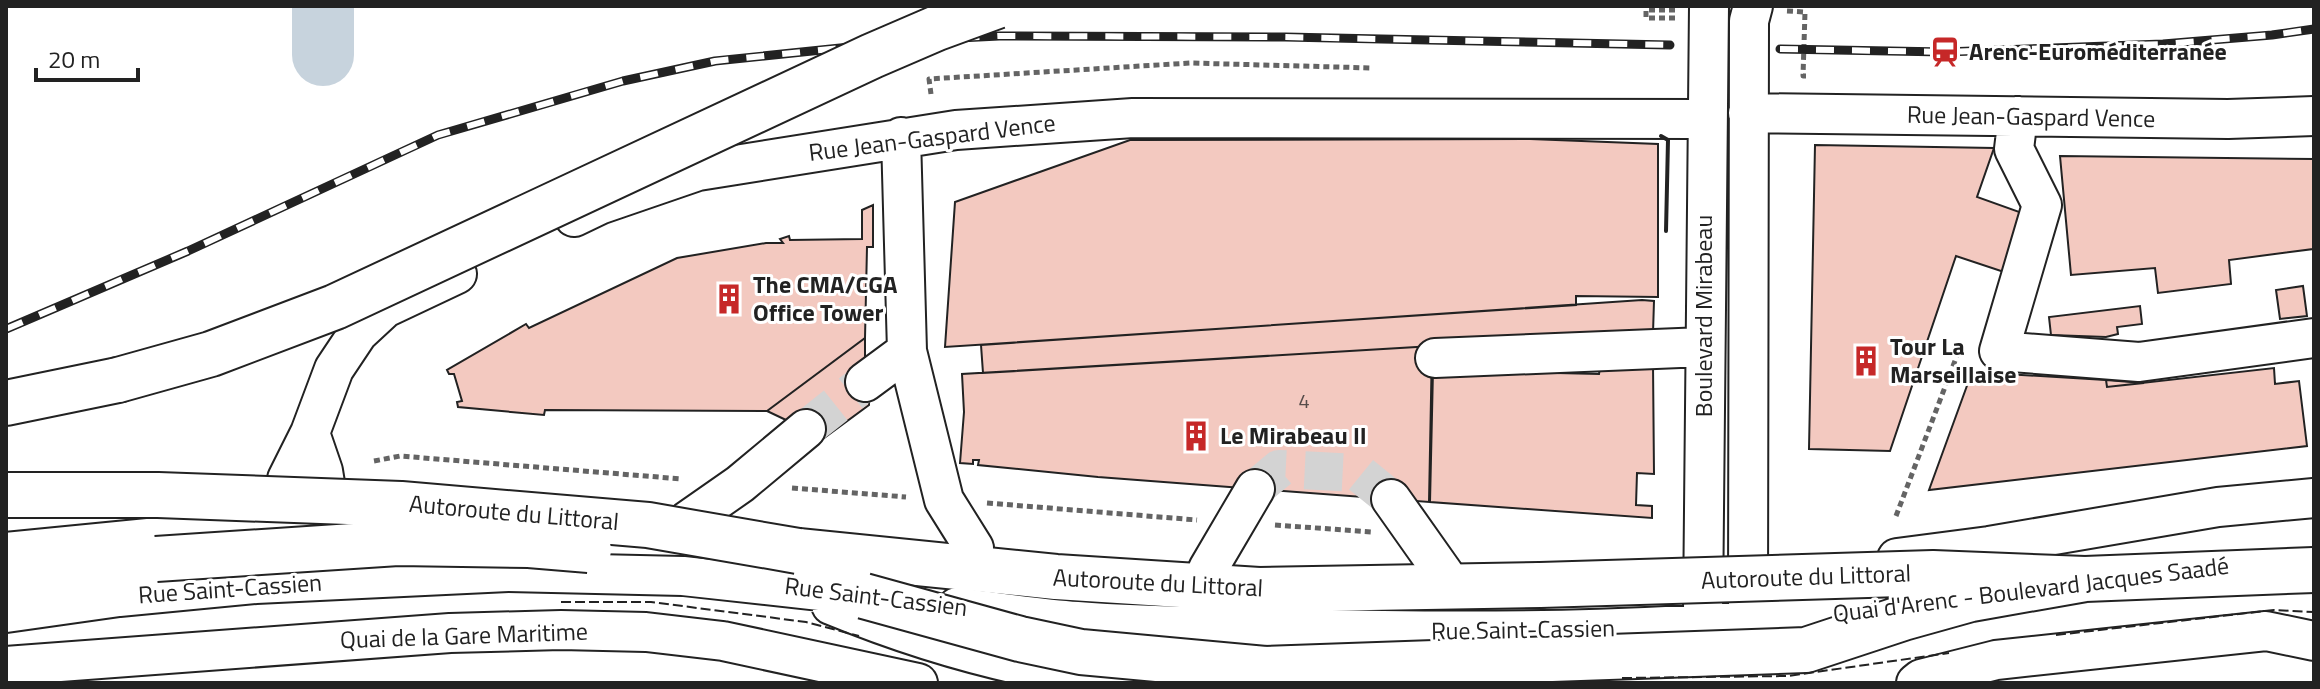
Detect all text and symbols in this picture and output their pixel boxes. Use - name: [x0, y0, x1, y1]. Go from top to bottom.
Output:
- scale bar: [36, 32, 138, 82]
- place label: Arenc-Euroméditerranée: [1969, 33, 2227, 69]
- station icon: Arenc-Euroméditerranée: [1928, 35, 1962, 69]
- text: 20 m: [48, 41, 100, 77]
- street label: Rue Jean-Gaspard Vence: [1906, 96, 2156, 136]
- street label: Rue Jean-Gaspard Vence: [806, 104, 1057, 170]
- street label: Boulevard Mirabeau: [1685, 215, 1721, 417]
- place label: The CMA/CGA Office Tower: [753, 266, 898, 330]
- building icon: The CMA/CGA Office Tower: [712, 282, 746, 316]
- place label: Tour La Marseillaise: [1890, 328, 2017, 392]
- building icon: Tour La Marseillaise: [1849, 344, 1883, 378]
- house number: 4: [1298, 385, 1310, 416]
- place label: Le Mirabeau II: [1220, 417, 1367, 453]
- building icon: Le Mirabeau II: [1179, 419, 1213, 453]
- street label: Autoroute du Littoral: [408, 485, 620, 539]
- street label: Quai d'Arenc - Boulevard Jacques Saadé: [1831, 547, 2231, 631]
- street label: Autoroute du Littoral: [1700, 554, 1912, 598]
- street label: Autoroute du Littoral: [1052, 559, 1264, 605]
- street label: Rue Saint-Cassien: [137, 564, 323, 612]
- street label: Rue Saint-Cassien: [783, 567, 970, 625]
- street label: Rue Saint-Cassien: [1431, 609, 1615, 649]
- street label: Quai de la Gare Maritime: [339, 613, 589, 657]

